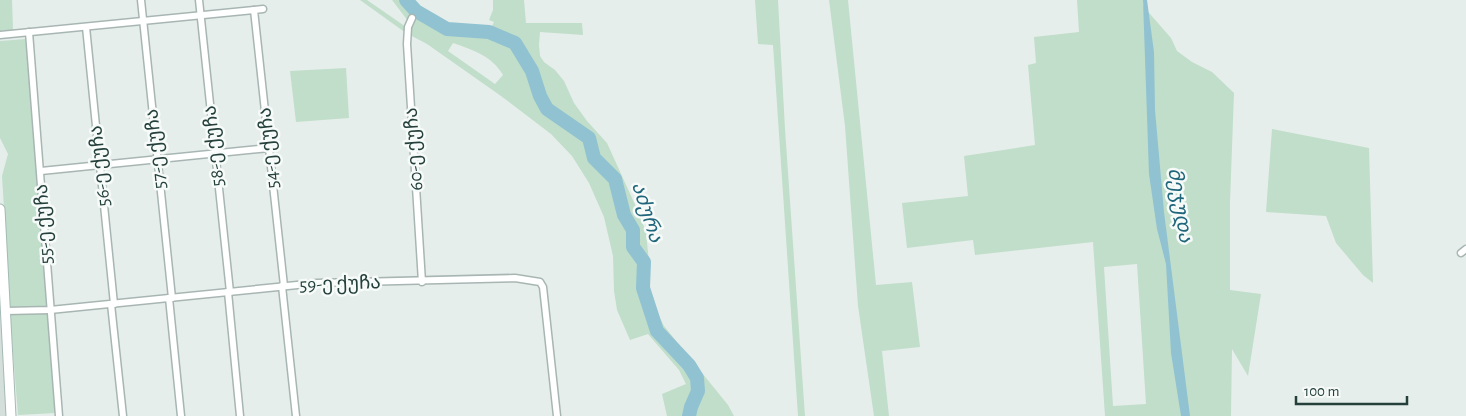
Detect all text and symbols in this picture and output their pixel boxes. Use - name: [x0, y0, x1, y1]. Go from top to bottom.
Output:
- street label: 58-ე ქუჩა: [200, 104, 229, 188]
- street label: 54-ე ქუჩა: [255, 106, 284, 190]
- street label: 60-ე ქუჩა: [402, 107, 427, 191]
- street label: 57-ე ქუჩა: [142, 108, 171, 190]
- street label: 56-ე ქუჩა: [86, 124, 115, 207]
- water label: მეჯუდა: [1163, 166, 1196, 245]
- water label: აძურა: [627, 179, 666, 246]
- street label: 55-ე ქუჩა: [32, 183, 57, 265]
- street label: 59-ე ქუჩა: [299, 273, 381, 296]
- scale bar: [1296, 374, 1407, 406]
- text: 100 m: [1304, 384, 1339, 399]

